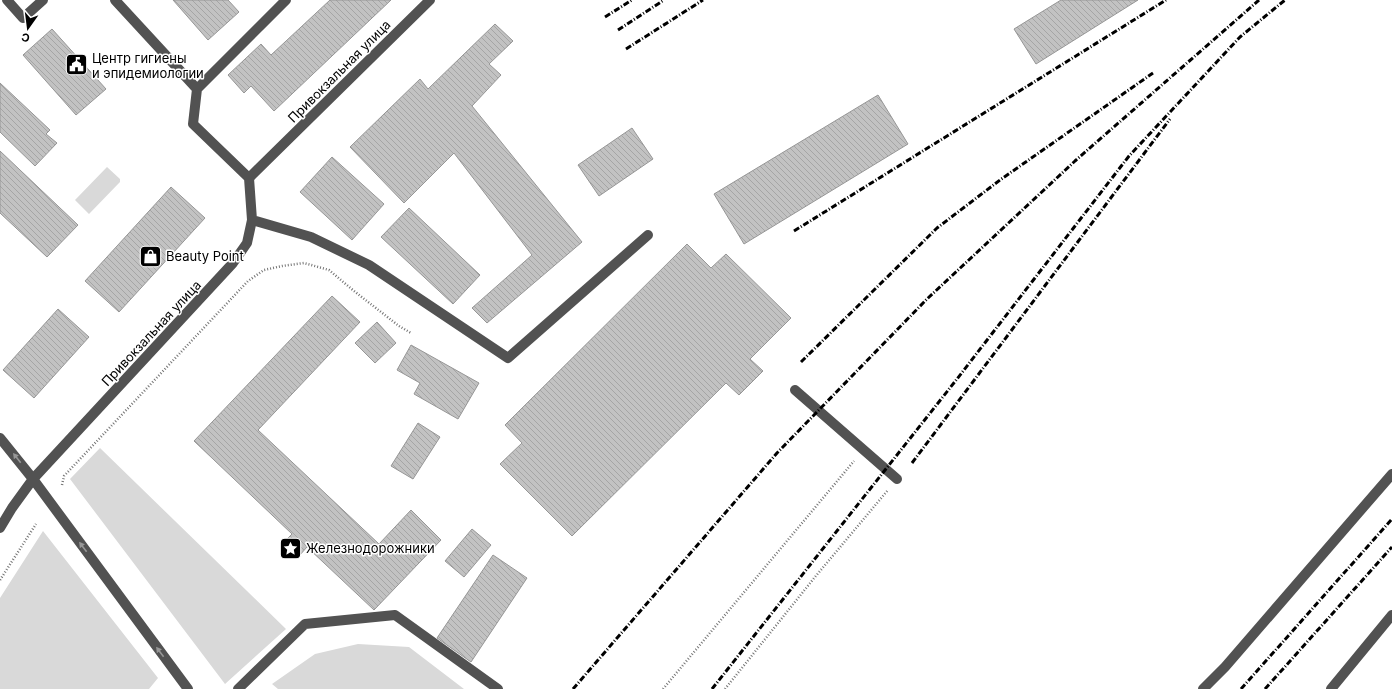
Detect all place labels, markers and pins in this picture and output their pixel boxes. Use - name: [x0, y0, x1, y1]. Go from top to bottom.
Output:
- place label: Центр гигиены и эпидемиологии: [92, 50, 204, 81]
- public building icon: Центр гигиены и эпидемиологии: [63, 52, 89, 78]
- shop icon: Beauty Point: [138, 243, 164, 269]
- place label: Beauty Point: [166, 248, 244, 264]
- place icon: Железнодорожники: [278, 535, 304, 561]
- place label: Железнодорожники: [306, 540, 435, 556]

